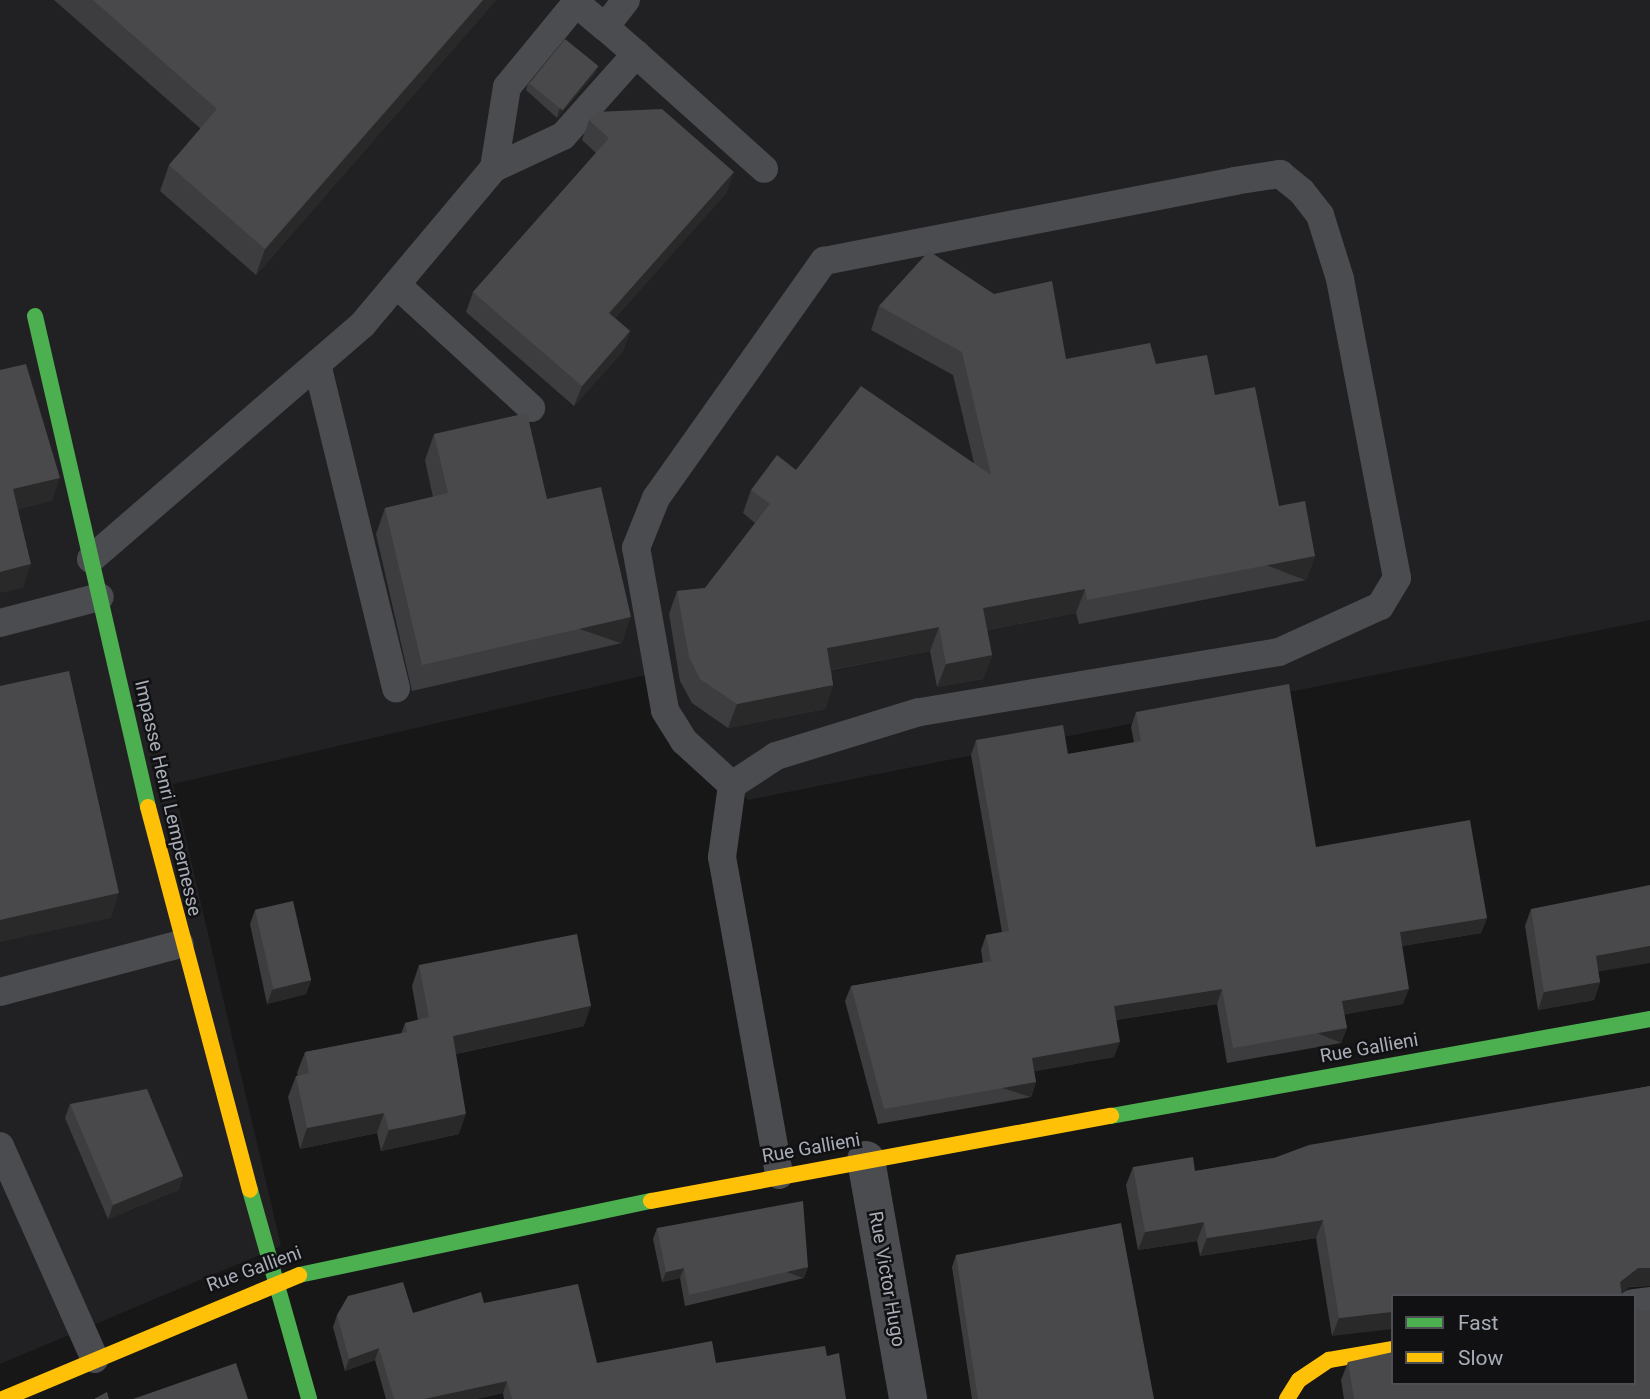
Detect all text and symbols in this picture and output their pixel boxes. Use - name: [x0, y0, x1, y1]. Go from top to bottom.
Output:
- street label: Impasse Henri Lempernesse: [130, 678, 206, 918]
- street label: Rue Gallieni: [1318, 1028, 1420, 1068]
- street label: Rue Gallieni: [760, 1128, 862, 1168]
- street label: Rue Victor Hugo: [864, 1209, 910, 1349]
- street label: Rue Gallieni: [203, 1241, 305, 1297]
- legend: [1391, 1294, 1636, 1385]
- text: Fast: [1458, 1311, 1498, 1335]
- text: Slow: [1458, 1346, 1503, 1370]

